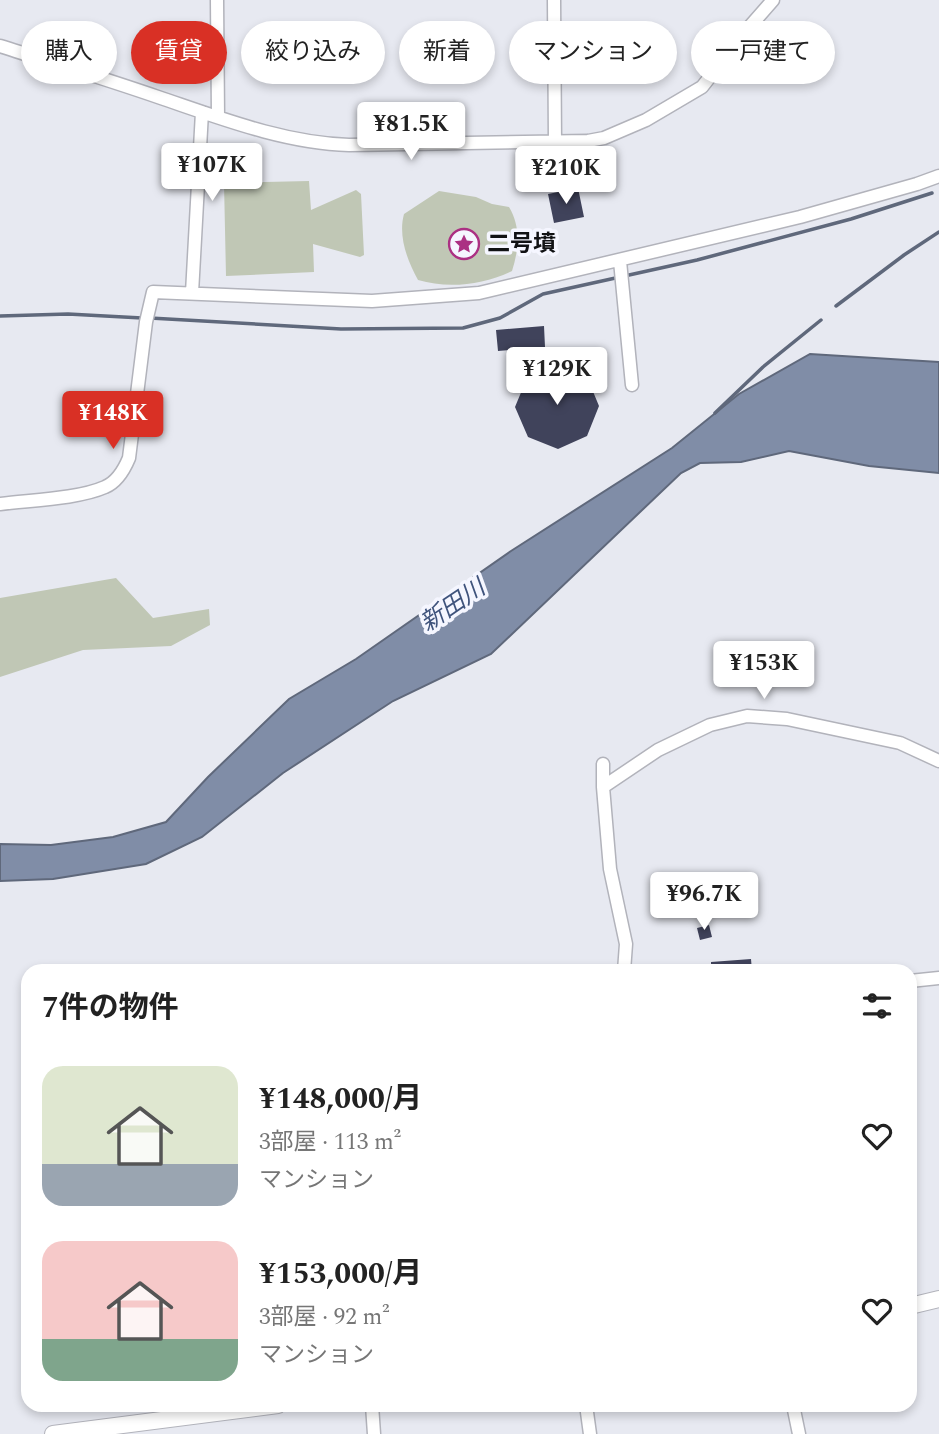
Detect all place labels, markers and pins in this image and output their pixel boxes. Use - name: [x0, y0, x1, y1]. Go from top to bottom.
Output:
- pin: ¥81.5K: [354, 102, 468, 162]
- pin: ¥107K: [163, 144, 261, 203]
- pin: ¥210K: [517, 146, 615, 206]
- place icon: 二号墳: [447, 227, 481, 261]
- place label: 二号墳: [487, 227, 556, 262]
- pin: ¥129K: [508, 348, 606, 407]
- pin: ¥148K: [64, 392, 162, 451]
- pin: ¥153K: [715, 642, 813, 701]
- pin: ¥96.7K: [647, 872, 761, 932]

